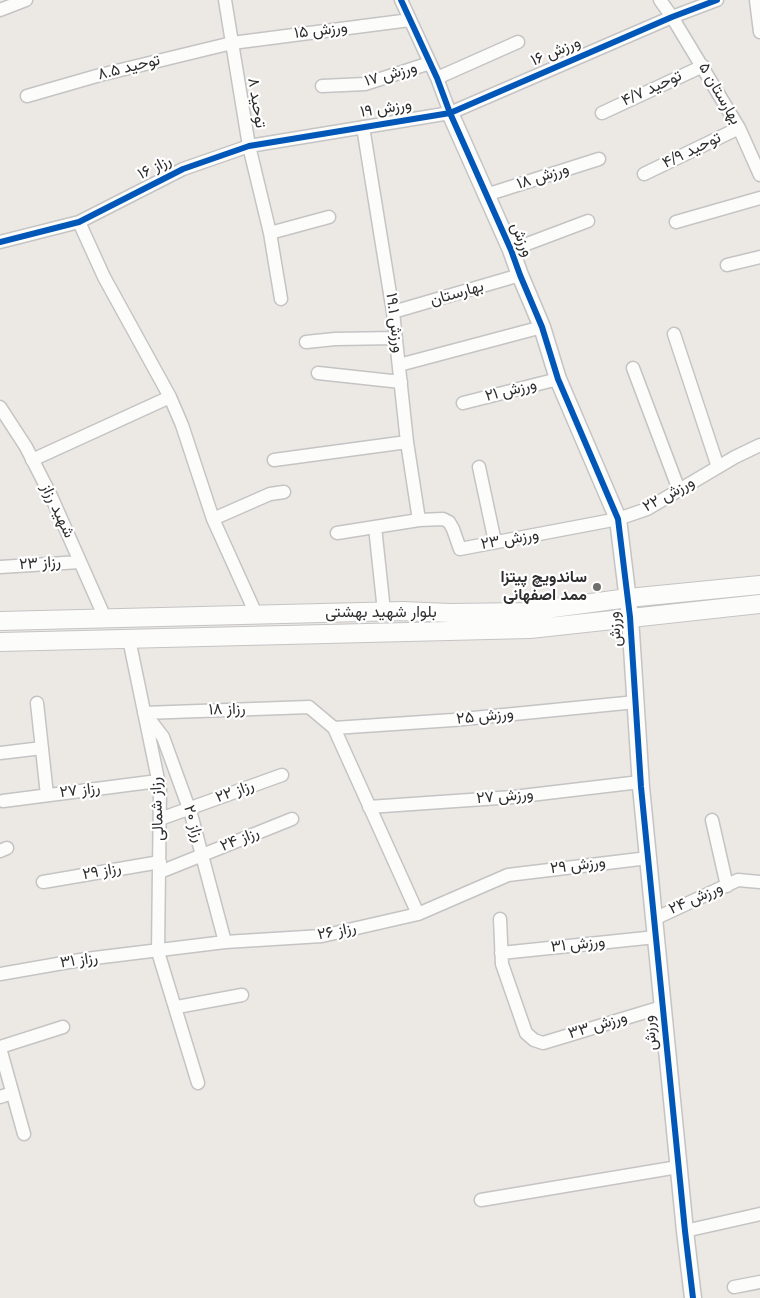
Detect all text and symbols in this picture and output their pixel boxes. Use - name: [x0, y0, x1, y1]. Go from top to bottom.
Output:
- street label: ورزش ۱۵: [293, 18, 349, 44]
- street label: ورزش ۱۶: [528, 33, 584, 71]
- street label: توحید ۸.۵: [96, 51, 162, 85]
- street label: ورزش ۱۷: [363, 58, 419, 92]
- street label: بهارستان ۵: [694, 60, 744, 128]
- street label: توحید ۴/۷: [619, 67, 685, 111]
- street label: توحید ۸: [243, 77, 269, 129]
- street label: ورزش ۱۹: [359, 95, 413, 123]
- street label: توحید ۴/۹: [660, 129, 724, 173]
- street label: رزاز ۱۶: [135, 151, 175, 185]
- street label: ورزش ۱۸: [515, 160, 571, 194]
- street label: ورزش: [505, 220, 537, 260]
- street label: بهارستان: [428, 277, 486, 311]
- street label: ورزش ۱۹.۱: [381, 292, 407, 354]
- street label: ورزش ۲۱: [483, 375, 539, 407]
- street label: ورزش ۲۲: [640, 473, 698, 517]
- street label: شهید رزاز: [36, 481, 78, 541]
- street label: ورزش ۲۳: [480, 525, 540, 555]
- street label: رزاز ۲۳: [18, 553, 62, 575]
- place label: ساندویچ پیتزا ممد اصفهانی: [501, 568, 587, 606]
- marker: ساندویچ پیتزا ممد اصفهانی: [591, 581, 603, 593]
- street label: بلوار شهید بهشتی: [325, 603, 437, 623]
- street label: ورزش: [605, 611, 627, 647]
- street label: رزاز ۱۸: [208, 700, 246, 720]
- street label: ورزش ۲۵: [455, 704, 515, 730]
- street label: رزاز ۲۲: [213, 776, 257, 808]
- street label: رزاز شمالی: [147, 777, 169, 841]
- street label: رزاز ۲۷: [59, 779, 101, 803]
- street label: ورزش ۲۷: [476, 785, 534, 809]
- street label: رزاز ۲۰: [179, 803, 207, 845]
- street label: رزاز ۲۴: [218, 824, 262, 856]
- street label: ورزش ۲۹: [549, 853, 607, 879]
- street label: رزاز ۲۹: [81, 859, 123, 885]
- street label: ورزش ۲۴: [666, 879, 726, 919]
- street label: رزاز ۲۶: [316, 919, 358, 945]
- street label: ورزش ۳۱: [550, 933, 606, 957]
- street label: رزاز ۳۱: [59, 949, 99, 973]
- street label: ورزش ۳۳: [566, 1008, 630, 1044]
- street label: ورزش: [640, 1014, 662, 1052]

